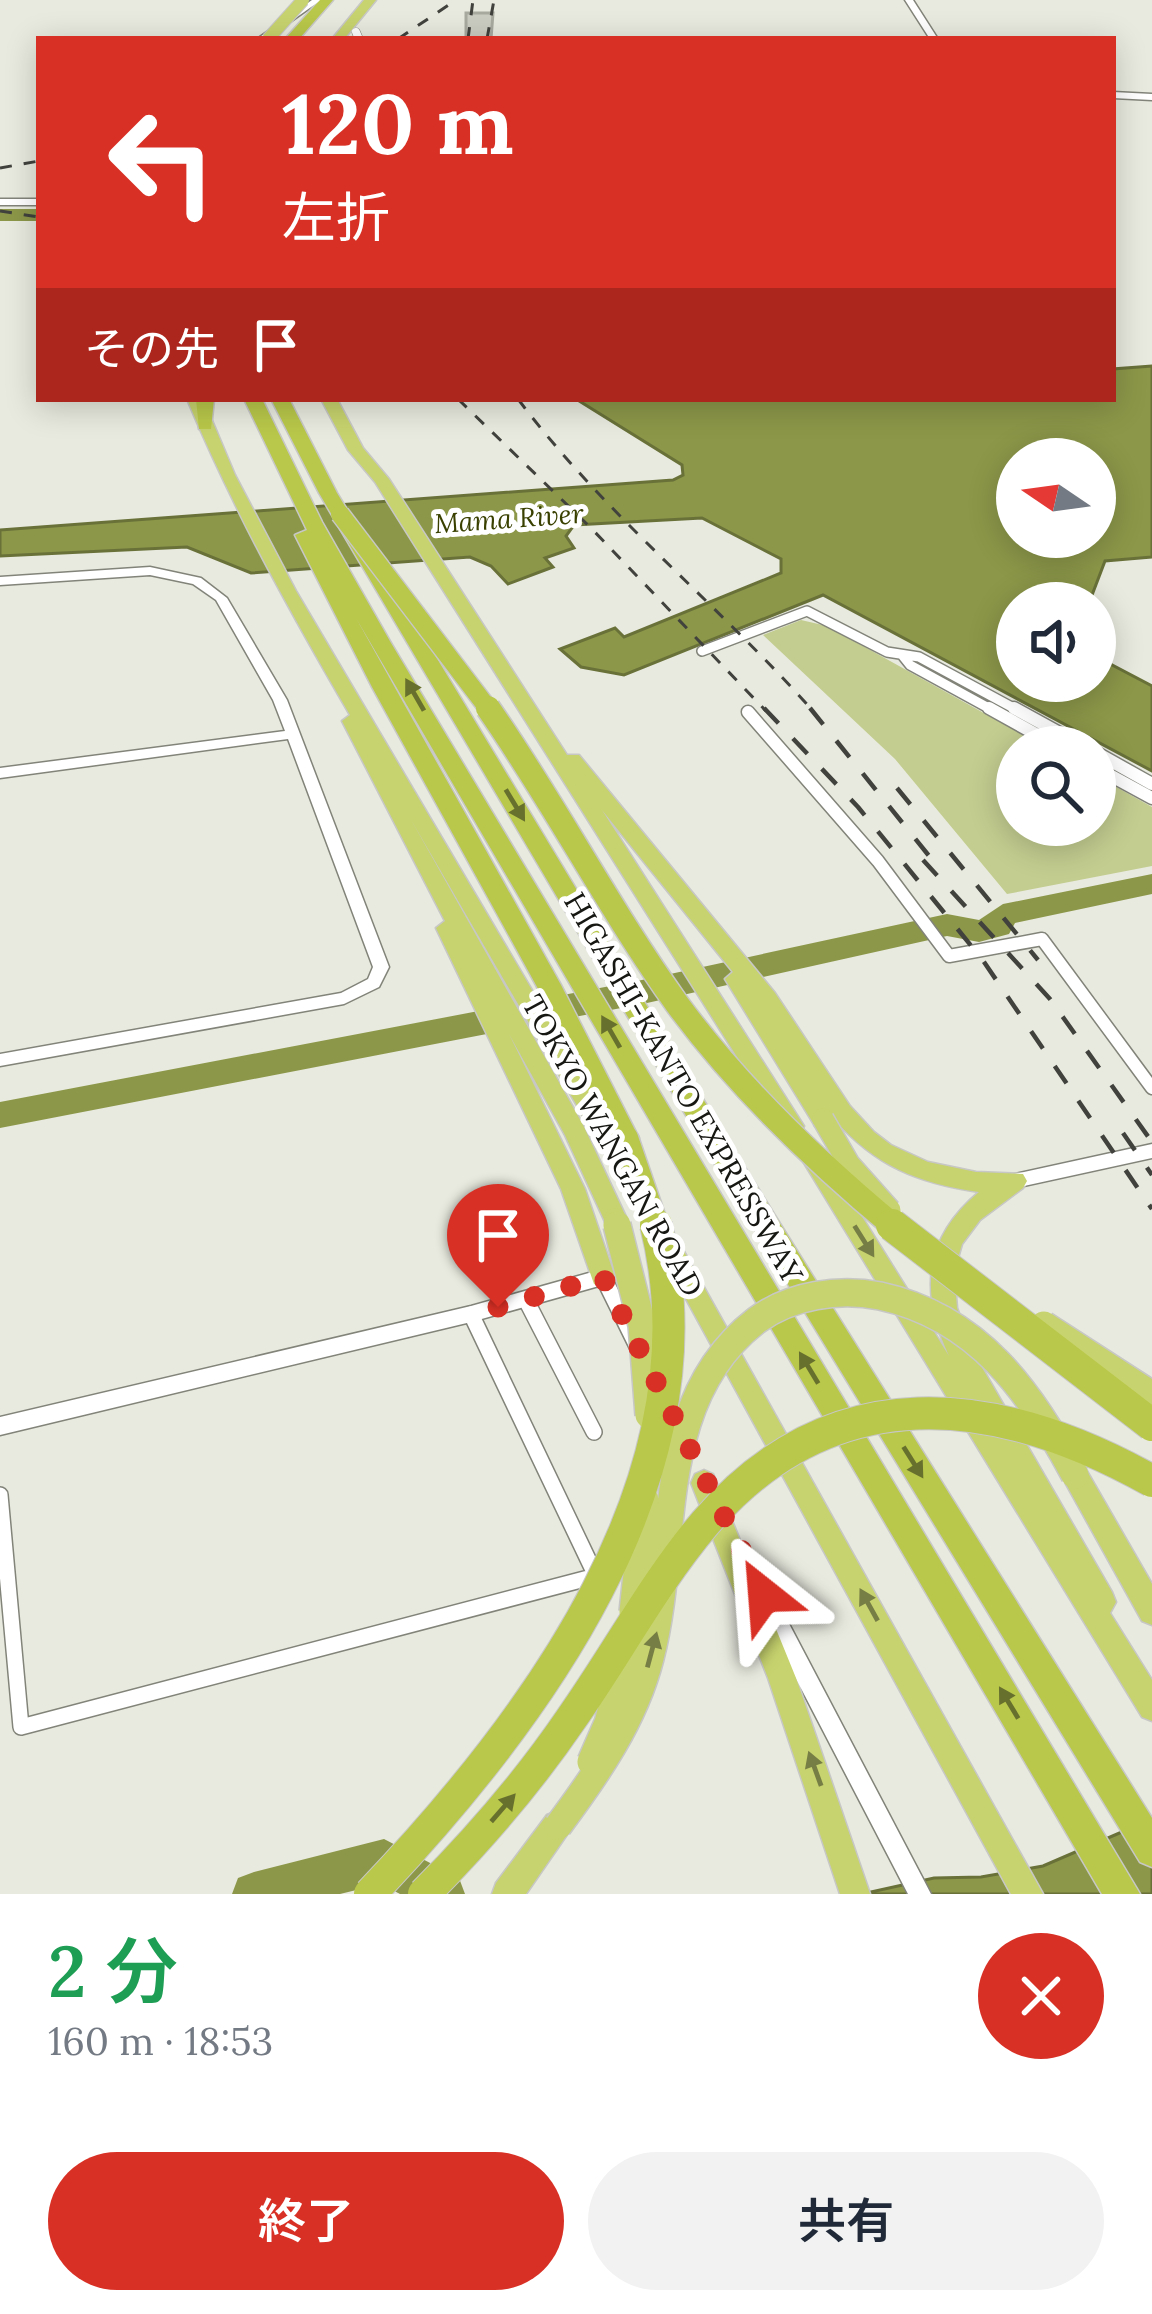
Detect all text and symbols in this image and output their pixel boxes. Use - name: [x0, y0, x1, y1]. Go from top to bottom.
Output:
- text: 120 m: [282, 69, 514, 177]
- icon: left: [84, 84, 240, 240]
- text: 左折: [282, 183, 390, 252]
- icon: arrive: [243, 312, 309, 378]
- text: その先: [84, 320, 219, 377]
- north arrow: [996, 438, 1116, 558]
- map controls: [996, 438, 1116, 846]
- water label: Mama River: [433, 496, 586, 540]
- button: sound: [996, 582, 1116, 702]
- one-way arrow: [405, 678, 426, 712]
- button: search: [996, 726, 1116, 846]
- one-way arrow: [503, 788, 524, 822]
- street label: HIGASHI-KANTO EXPRESSWAY: [556, 885, 812, 1291]
- street label: TOKYO WANGAN ROAD: [514, 988, 712, 1303]
- one-way arrow: [601, 1015, 622, 1049]
- pin: [447, 1184, 549, 1307]
- icon: arrive: [465, 1202, 531, 1268]
- one-way arrow: [853, 1224, 874, 1258]
- one-way arrow: [799, 1351, 820, 1385]
- one-way arrow: [902, 1445, 923, 1479]
- position arrow: [701, 1532, 827, 1658]
- one-way arrow: [860, 1589, 881, 1622]
- one-way arrow: [643, 1632, 662, 1669]
- one-way arrow: [999, 1686, 1020, 1720]
- one-way arrow: [805, 1751, 823, 1787]
- one-way arrow: [489, 1793, 515, 1823]
- text: 2 分: [48, 1925, 177, 2017]
- button: close: [978, 1933, 1104, 2059]
- text: 160 m · 18:53: [48, 2016, 273, 2066]
- button: 終了: [48, 2152, 564, 2290]
- button: 共有: [588, 2152, 1104, 2290]

